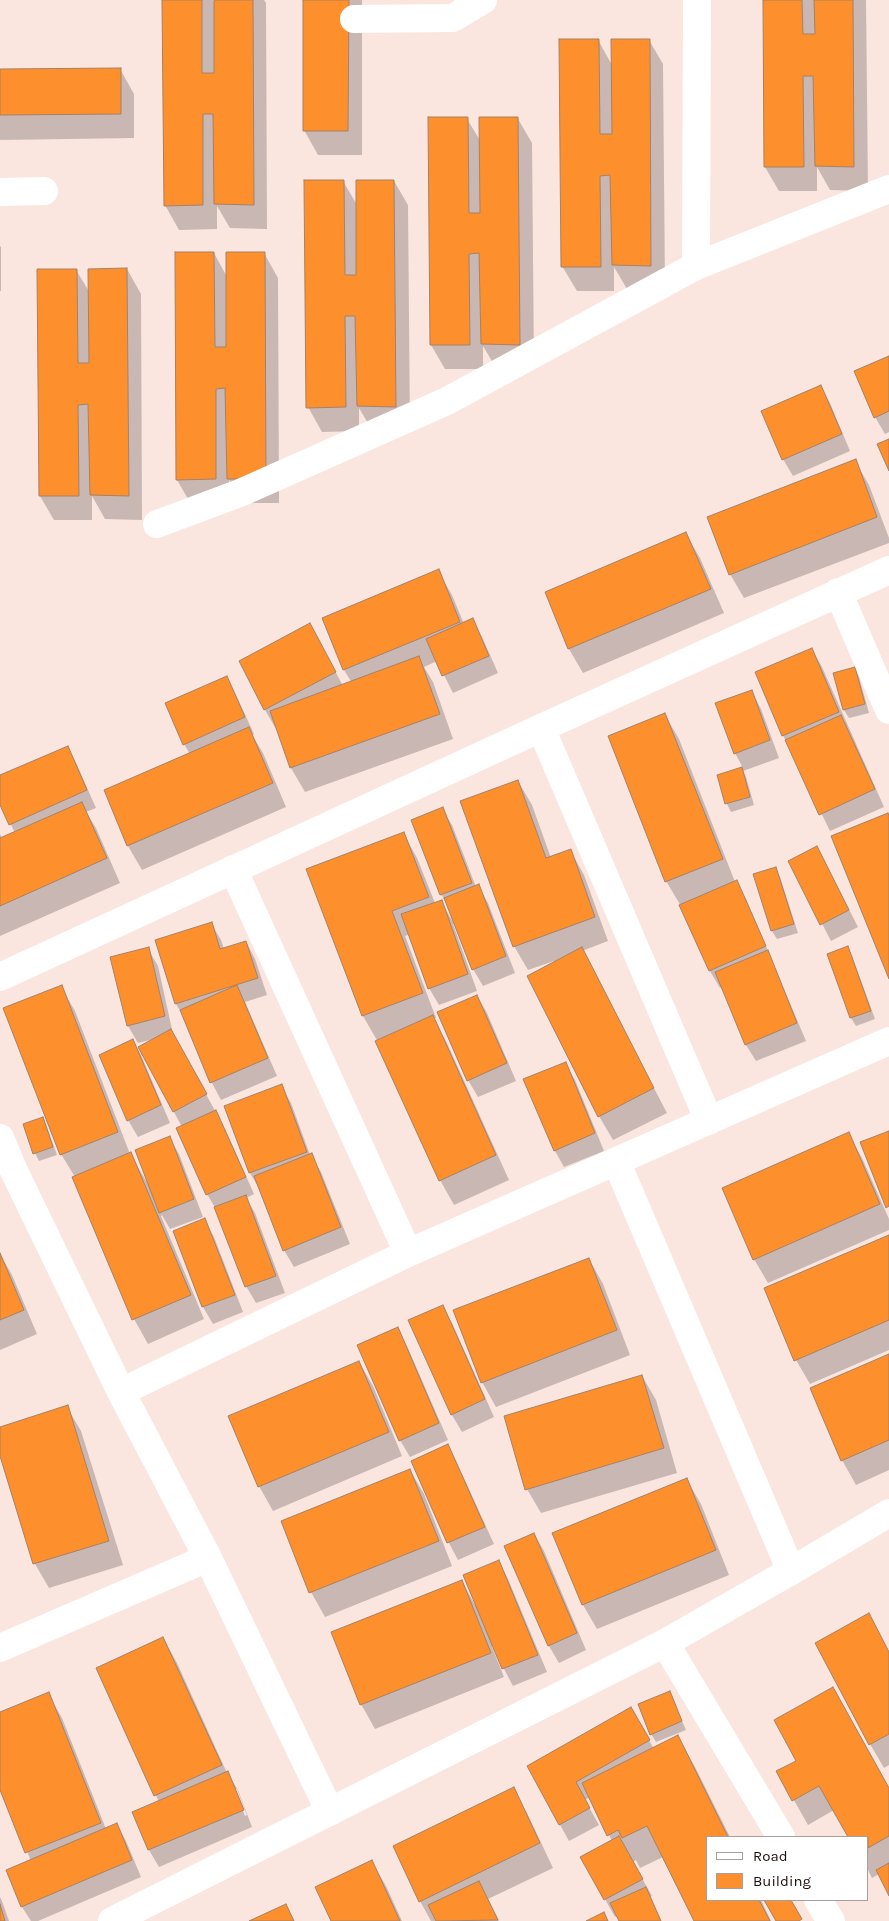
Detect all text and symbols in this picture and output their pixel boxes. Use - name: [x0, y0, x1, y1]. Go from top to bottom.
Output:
- legend: [706, 1836, 869, 1901]
- text: Road: [753, 1847, 788, 1865]
- text: Building: [753, 1872, 811, 1890]

